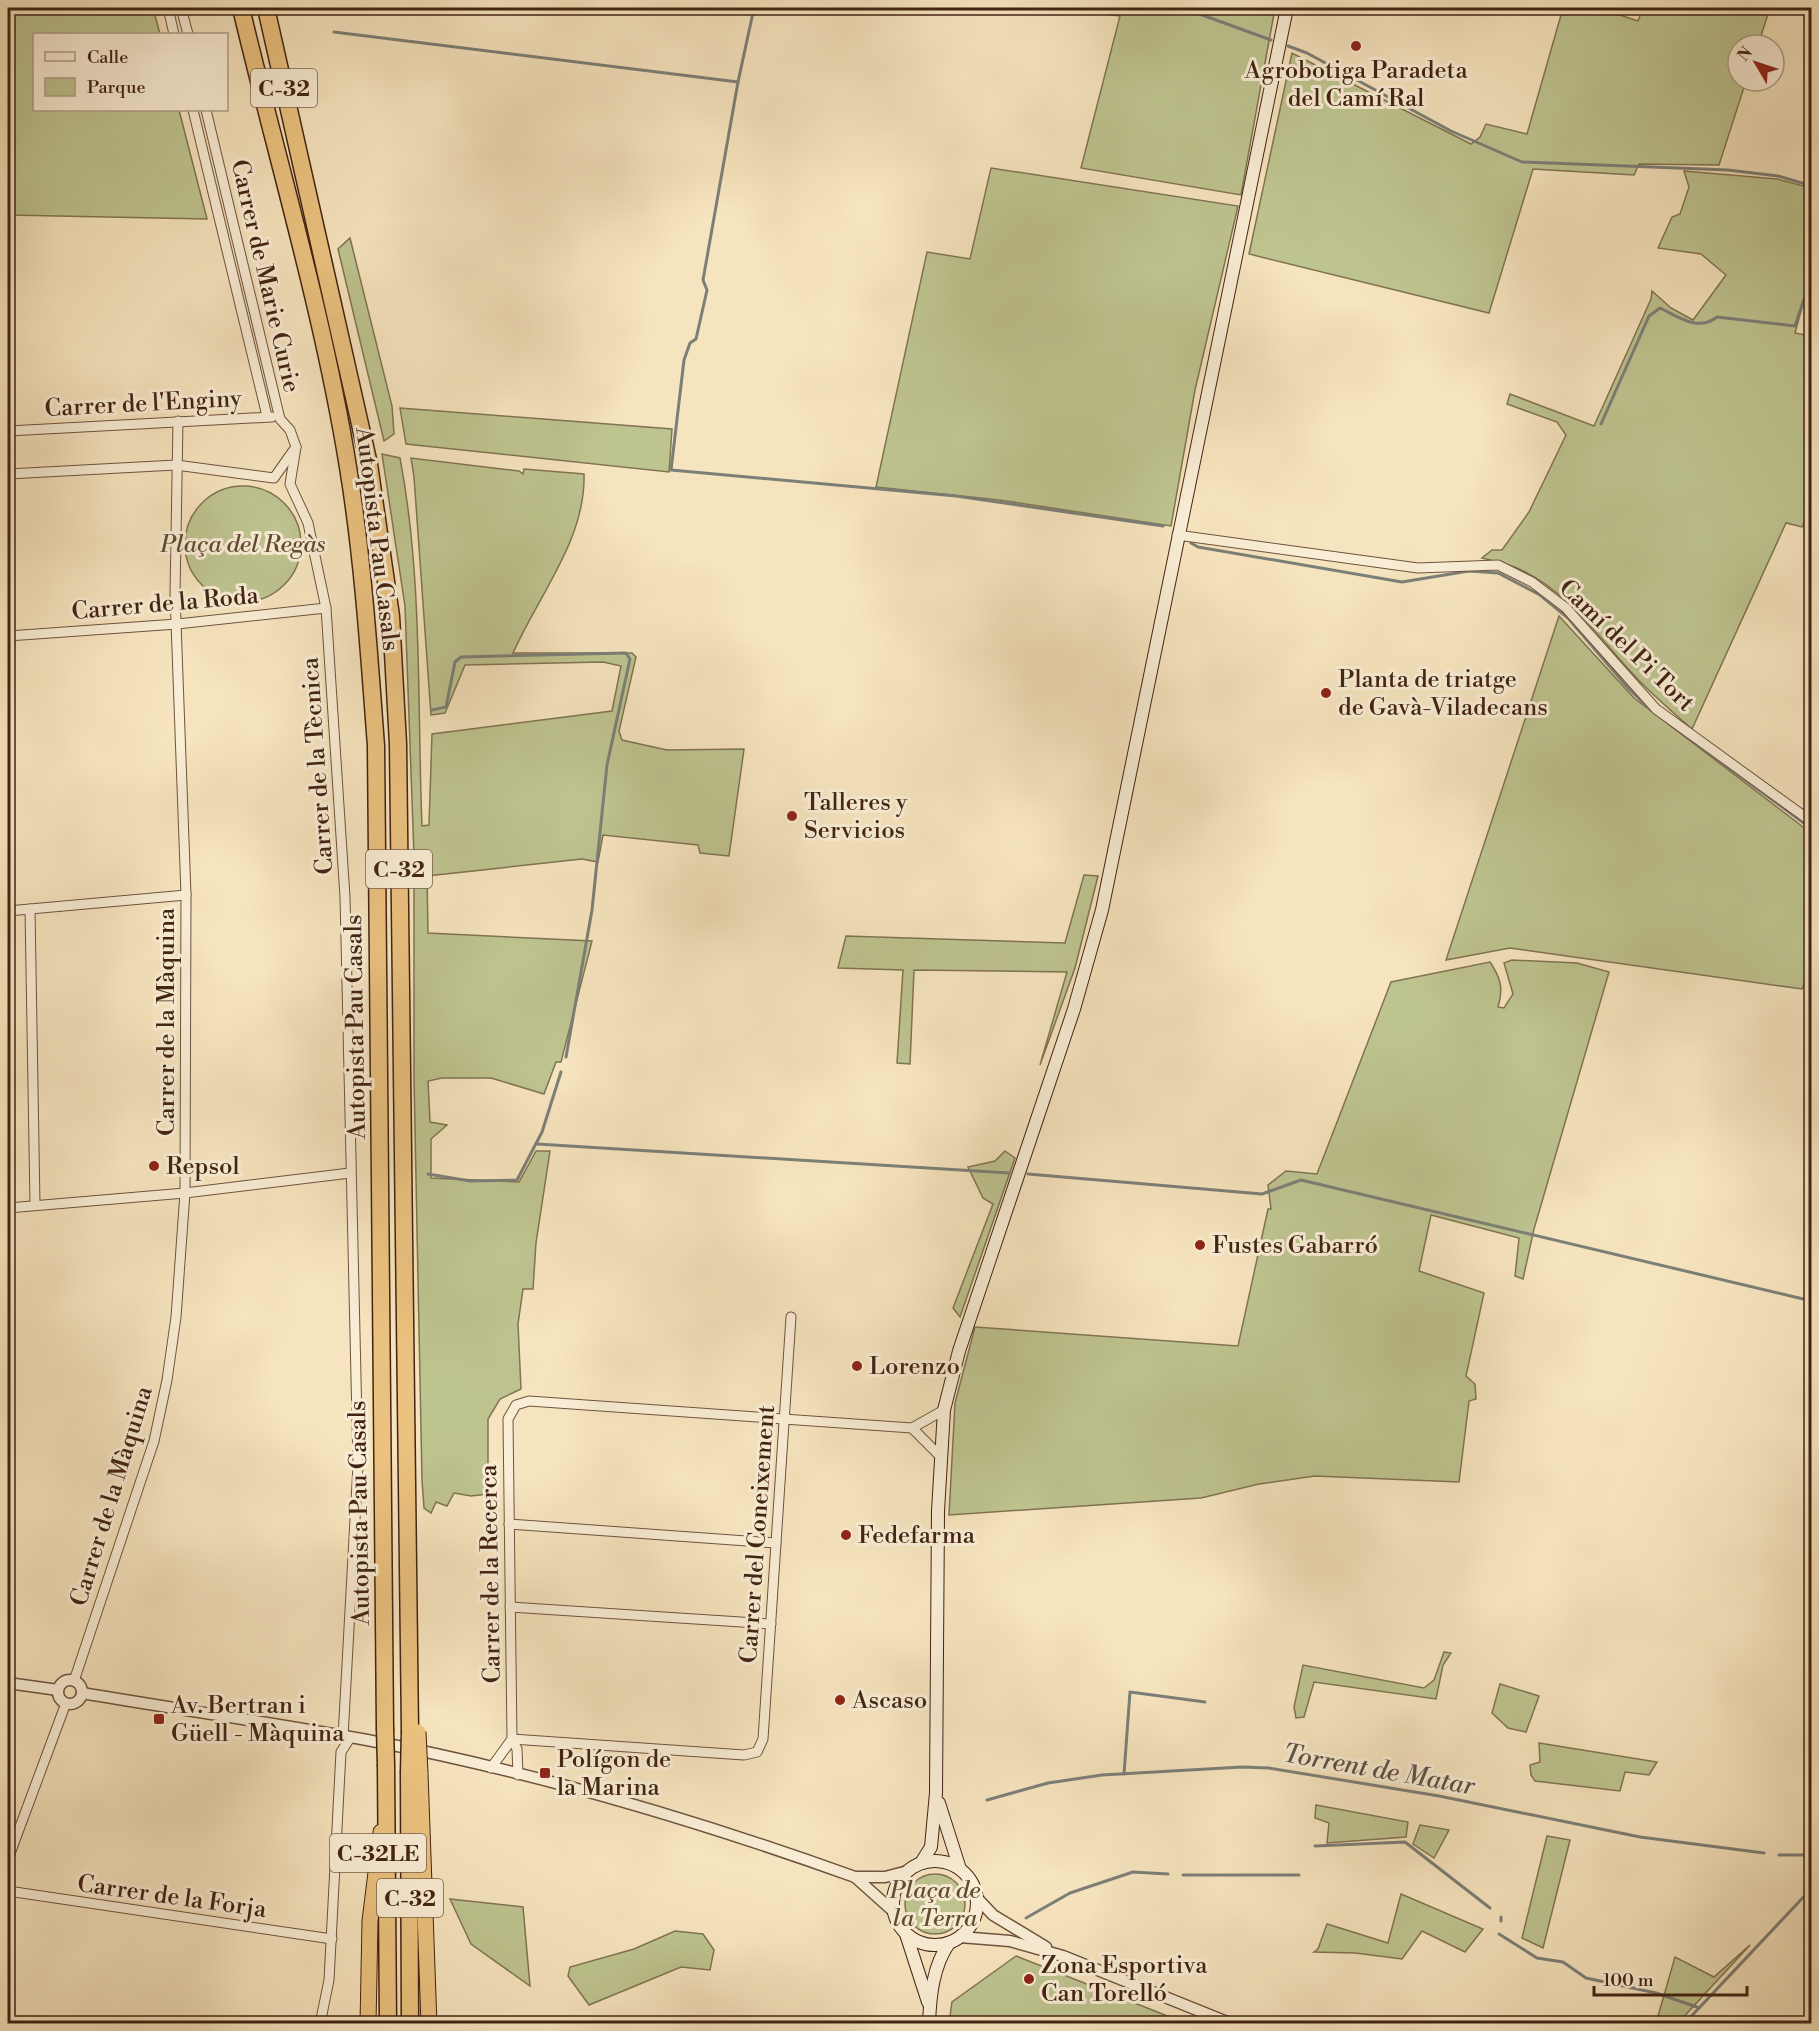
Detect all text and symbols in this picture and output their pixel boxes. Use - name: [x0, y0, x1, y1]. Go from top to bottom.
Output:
- legend: [33, 33, 228, 111]
- north arrow: [1726, 33, 1786, 93]
- marker: Agrobotiga Paradeta del Camí Ral: [1349, 39, 1363, 53]
- text: N: [1733, 43, 1757, 65]
- text: Calle: [87, 46, 128, 69]
- place label: Agrobotiga Paradeta del Camí Ral: [1243, 56, 1468, 114]
- road number: C-32: [251, 69, 317, 107]
- text: Parque: [87, 76, 146, 99]
- street label: Carrer de Marie Curie: [224, 157, 306, 396]
- street label: Carrer de l'Enginy: [44, 384, 243, 424]
- street label: Autopista Pau Casals: [348, 425, 406, 653]
- park label: Plaça del Regàs: [159, 530, 326, 560]
- street label: Camí del Pi Tort: [1552, 573, 1701, 718]
- street label: Carrer de la Roda: [70, 581, 261, 627]
- street label: Carrer de la Tècnica: [295, 656, 341, 875]
- place label: Planta de triatge de Gavà-Viladecans: [1338, 665, 1548, 723]
- marker: Planta de triatge de Gavà-Viladecans: [1319, 686, 1333, 700]
- place label: Talleres y Servicios: [804, 788, 908, 846]
- marker: Talleres y Servicios: [785, 809, 799, 823]
- road number: C-32: [366, 850, 432, 888]
- street label: Carrer de la Màquina: [152, 907, 182, 1136]
- street label: Autopista Pau Casals: [339, 914, 373, 1141]
- place label: Repsol: [166, 1152, 240, 1182]
- marker: Repsol: [147, 1159, 161, 1173]
- place label: Fustes Gabarró: [1212, 1231, 1378, 1261]
- marker: Fustes Gabarró: [1193, 1238, 1207, 1252]
- place label: Lorenzo: [869, 1352, 960, 1382]
- marker: Lorenzo: [850, 1359, 864, 1373]
- street label: Carrer de la Màquina: [64, 1382, 160, 1610]
- street label: Autopista Pau Casals: [343, 1400, 377, 1627]
- street label: Carrer del Coneixement: [734, 1403, 782, 1664]
- street label: Carrer de la Recerca: [474, 1463, 508, 1684]
- place label: Fedefarma: [858, 1521, 976, 1551]
- marker: Fedefarma: [839, 1528, 853, 1542]
- place label: Ascaso: [851, 1686, 927, 1716]
- place label: Av. Bertran i Güell - Màquina: [170, 1691, 345, 1749]
- marker: Ascaso: [833, 1693, 847, 1707]
- marker: Av. Bertran i Güell - Màquina: [152, 1712, 166, 1726]
- water label: Torrent de Matar: [1280, 1737, 1478, 1803]
- place label: Polígon de la Marina: [557, 1745, 671, 1803]
- marker: Polígon de la Marina: [538, 1766, 552, 1780]
- road number: C-32LE: [330, 1834, 426, 1872]
- street label: Carrer de la Forja: [75, 1869, 269, 1925]
- park label: Plaça de la Terra: [889, 1876, 980, 1934]
- road number: C-32: [377, 1879, 443, 1917]
- place label: Zona Esportiva Can Torelló: [1041, 1951, 1208, 2009]
- scale bar: [1594, 1959, 1747, 1997]
- text: 100 m: [1603, 1969, 1654, 1992]
- marker: Zona Esportiva Can Torelló: [1022, 1972, 1036, 1986]

